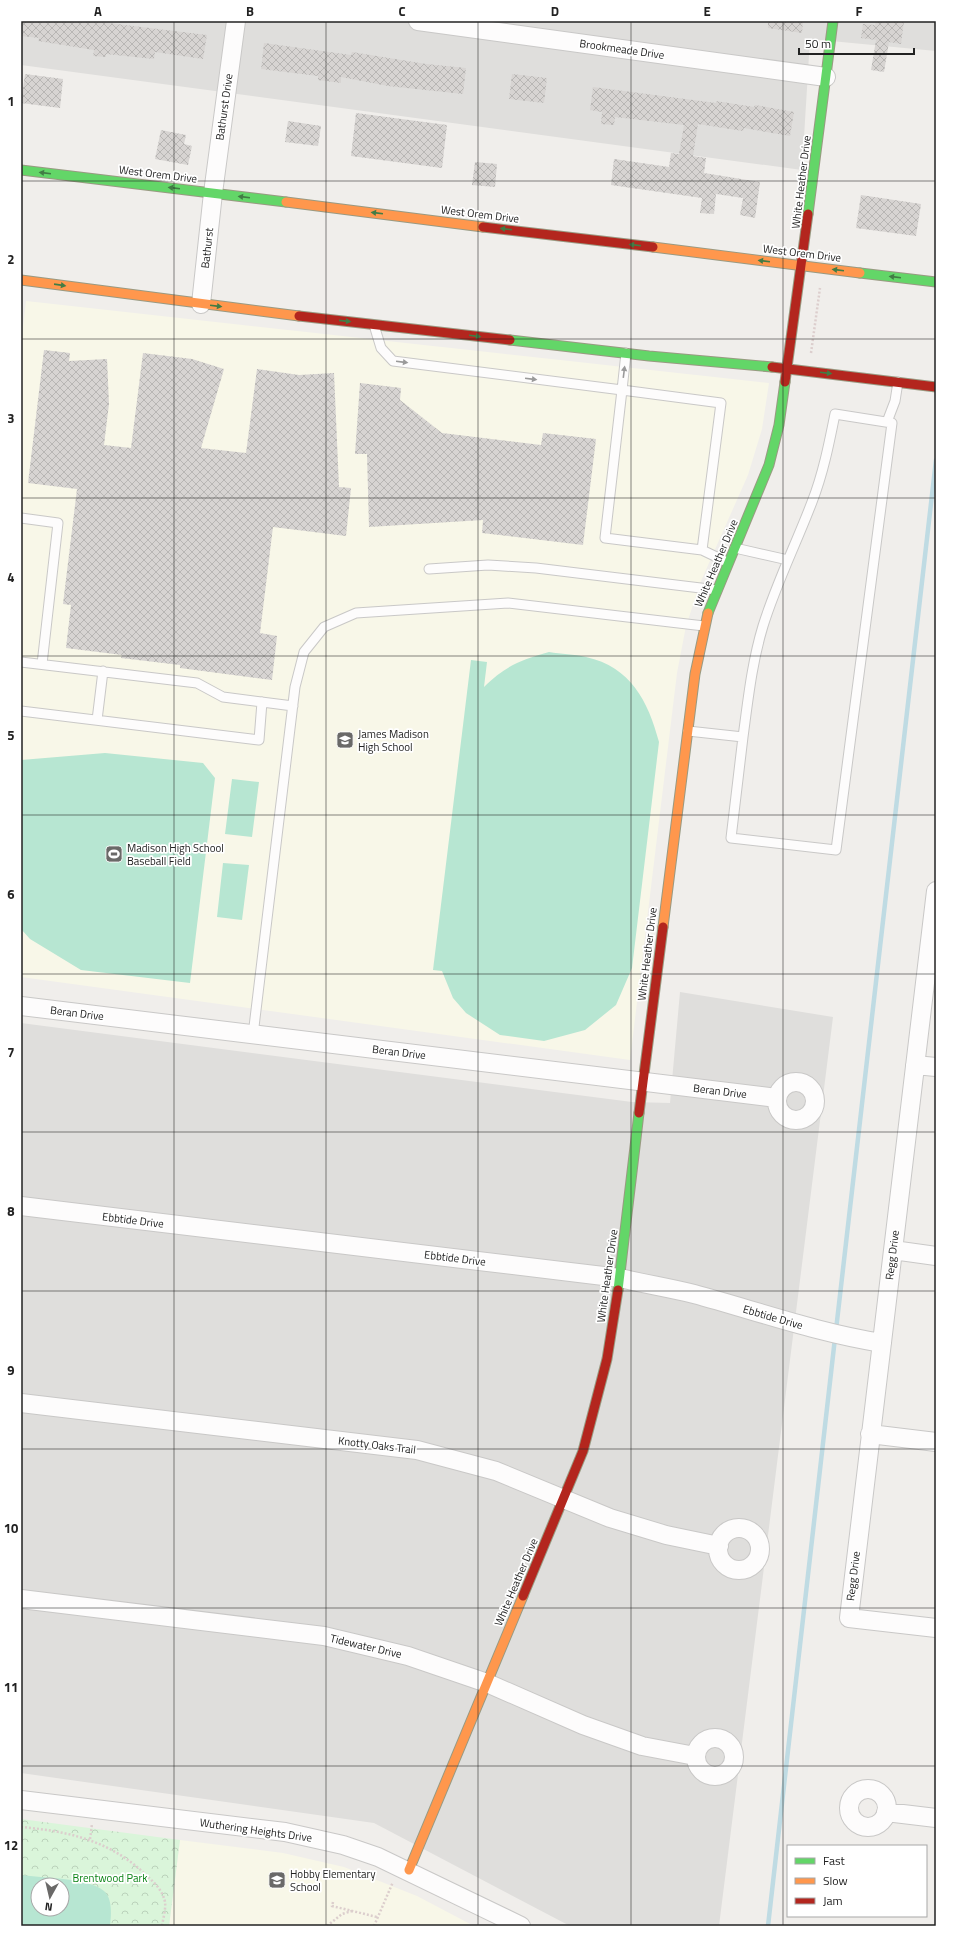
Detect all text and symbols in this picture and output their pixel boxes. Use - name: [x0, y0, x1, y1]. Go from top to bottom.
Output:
- text: A: [94, 1, 102, 21]
- text: B: [246, 1, 254, 21]
- text: C: [398, 1, 406, 21]
- text: D: [551, 1, 559, 21]
- text: E: [703, 1, 711, 21]
- text: F: [856, 1, 863, 21]
- scale bar: [799, 30, 914, 56]
- text: 50 m: [805, 34, 831, 53]
- street label: Brookmeade Drive: [579, 35, 666, 63]
- street label: Bathurst Drive: [211, 72, 237, 141]
- text: 1: [7, 91, 15, 111]
- street label: White Heather Drive: [787, 134, 815, 230]
- street label: West Orem Drive: [118, 161, 198, 187]
- one-way arrow: [39, 170, 51, 176]
- one-way arrow: [168, 185, 180, 191]
- one-way arrow: [238, 193, 251, 200]
- street label: West Orem Drive: [440, 201, 520, 227]
- one-way arrow: [371, 210, 383, 216]
- one-way arrow: [500, 226, 512, 232]
- street label: Bathurst: [197, 227, 217, 269]
- street label: West Orem Drive: [762, 240, 842, 266]
- one-way arrow: [629, 242, 641, 248]
- text: 2: [7, 249, 15, 269]
- one-way arrow: [758, 258, 770, 264]
- one-way arrow: [832, 267, 844, 273]
- one-way arrow: [888, 274, 901, 280]
- one-way arrow: [54, 282, 66, 288]
- one-way arrow: [210, 303, 222, 309]
- one-way arrow: [339, 318, 351, 324]
- one-way arrow: [468, 332, 481, 339]
- one-way arrow: [396, 359, 408, 366]
- one-way arrow: [621, 366, 627, 378]
- one-way arrow: [820, 370, 832, 376]
- one-way arrow: [525, 376, 537, 382]
- text: 3: [7, 408, 15, 428]
- street label: White Heather Drive: [690, 516, 742, 609]
- text: 4: [7, 567, 15, 587]
- text: 5: [7, 725, 15, 745]
- place label: James Madison High School: [358, 726, 429, 755]
- school or university icon: James Madison High School: [335, 730, 355, 750]
- place label: Madison High School Baseball Field: [127, 840, 224, 869]
- sports icon: Madison High School Baseball Field: [104, 844, 124, 864]
- text: 6: [7, 884, 15, 904]
- street label: White Heather Drive: [633, 906, 661, 1002]
- street label: Beran Drive: [49, 1002, 105, 1024]
- street label: Beran Drive: [371, 1041, 427, 1063]
- text: 7: [7, 1042, 15, 1062]
- street label: Beran Drive: [692, 1080, 748, 1102]
- text: 8: [7, 1201, 15, 1221]
- street label: Ebbtide Drive: [101, 1208, 165, 1232]
- street label: White Heather Drive: [593, 1228, 622, 1324]
- street label: Regg Drive: [881, 1229, 903, 1281]
- street label: Ebbtide Drive: [423, 1246, 487, 1270]
- street label: Ebbtide Drive: [741, 1301, 805, 1333]
- text: 9: [7, 1360, 15, 1380]
- street label: Knotty Oaks Trail: [337, 1432, 417, 1458]
- text: 10: [4, 1518, 18, 1538]
- street label: White Heather Drive: [490, 1535, 542, 1628]
- street label: Regg Drive: [842, 1550, 864, 1602]
- street label: Tidewater Drive: [329, 1630, 404, 1662]
- text: 11: [4, 1677, 18, 1697]
- street label: Wuthering Heights Drive: [199, 1814, 314, 1846]
- text: 12: [4, 1835, 18, 1855]
- legend: [787, 1845, 927, 1917]
- text: Fast: [823, 1851, 846, 1870]
- place label: Hobby Elementary School: [290, 1866, 376, 1895]
- park label: Brentwood Park: [73, 1870, 148, 1886]
- school or university icon: Hobby Elementary School: [267, 1870, 287, 1890]
- text: Slow: [823, 1871, 848, 1890]
- north arrow: [30, 1877, 70, 1917]
- text: Jam: [823, 1891, 843, 1910]
- text: N: [44, 1898, 53, 1915]

